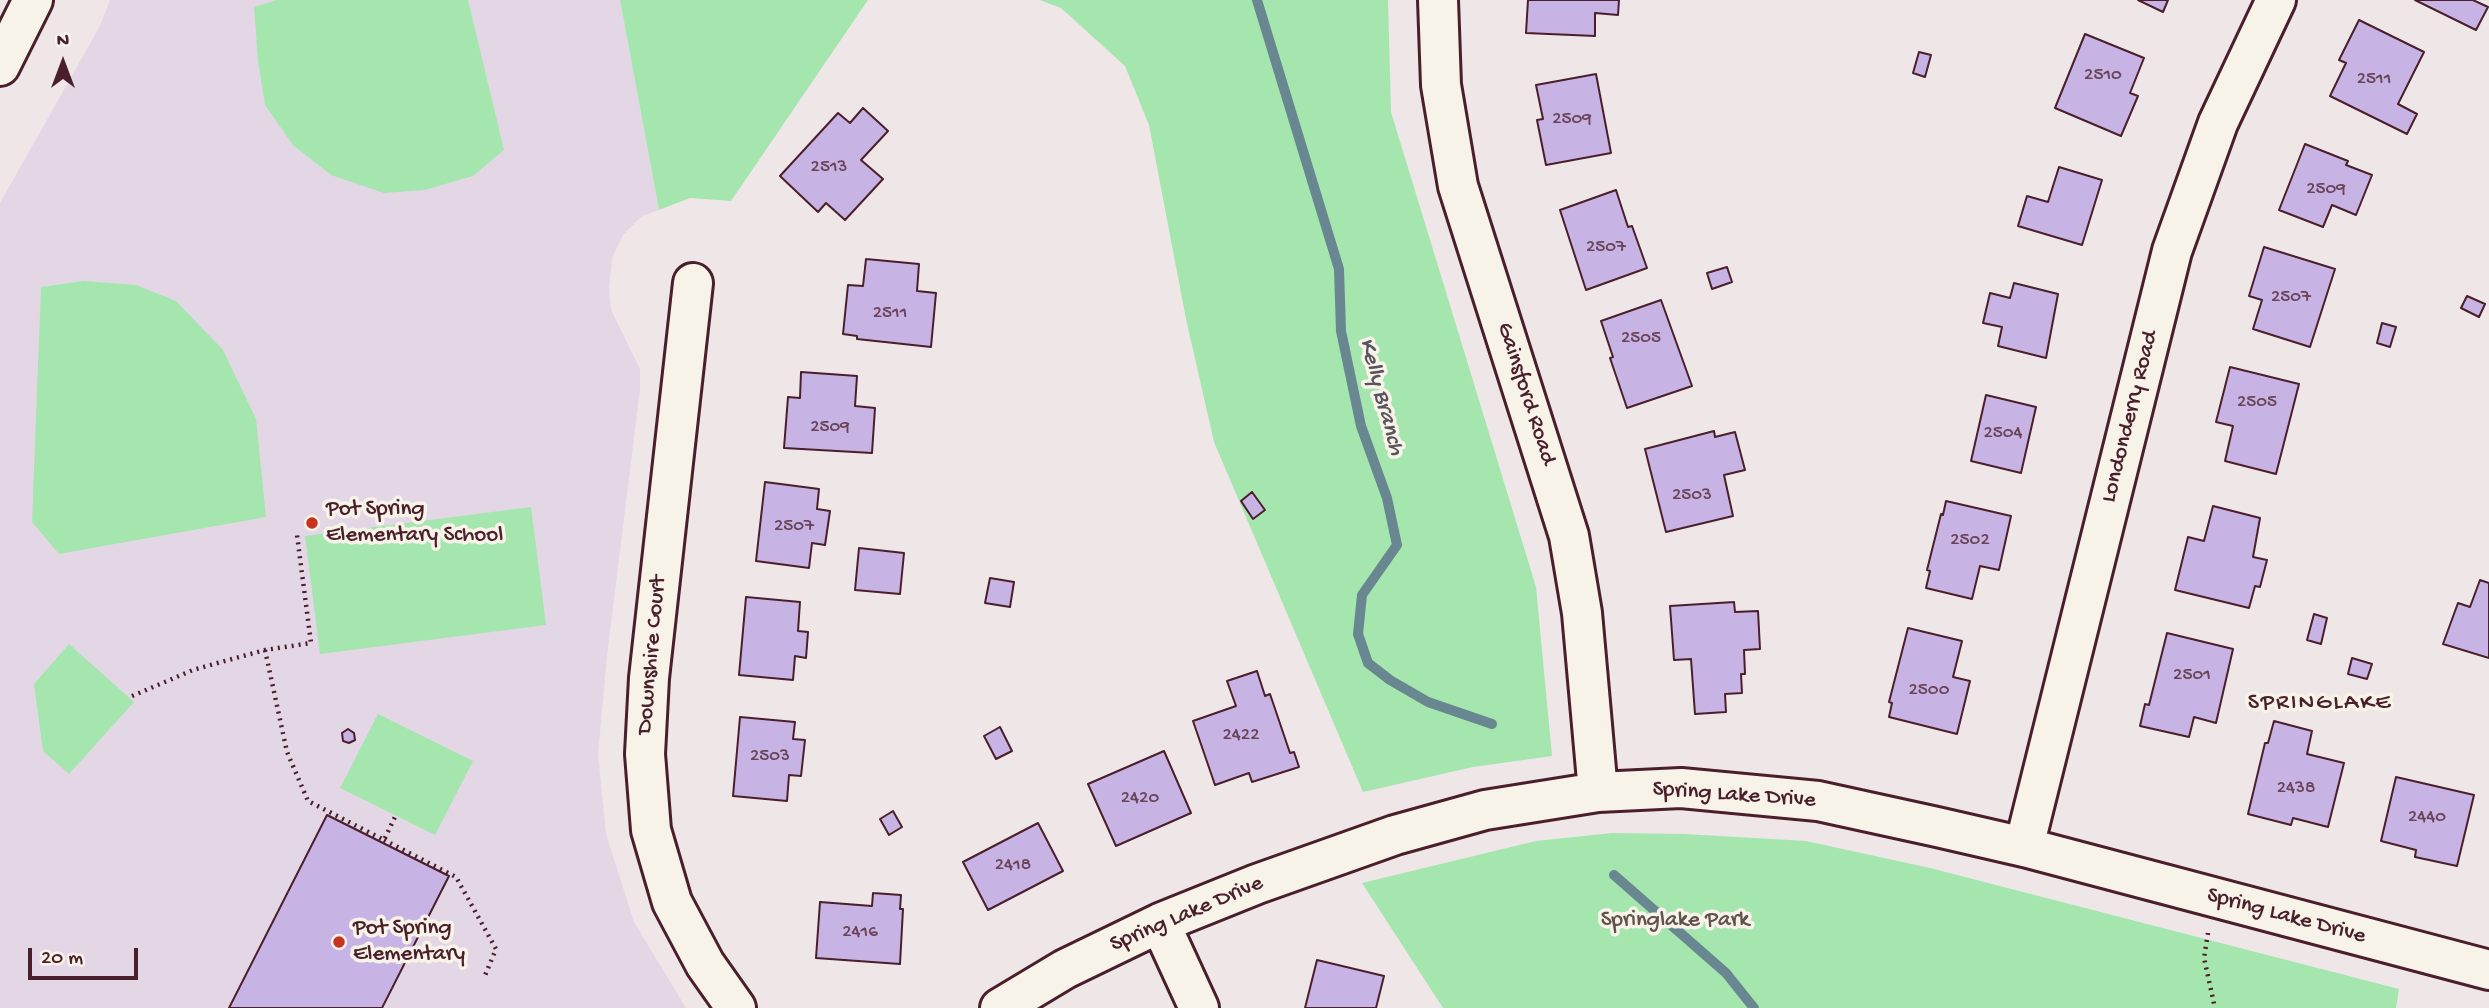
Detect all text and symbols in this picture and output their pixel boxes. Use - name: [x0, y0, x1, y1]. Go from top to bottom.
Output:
- north arrow: [28, 28, 98, 98]
- text: N: [57, 30, 69, 53]
- house number: 2510: [2084, 65, 2122, 87]
- house number: 2511: [2357, 69, 2391, 91]
- house number: 2509: [1552, 109, 1592, 131]
- house number: 2513: [811, 157, 847, 179]
- house number: 2509: [2306, 179, 2346, 201]
- house number: 2507: [1586, 237, 1626, 259]
- house number: 2507: [2271, 287, 2311, 309]
- house number: 2511: [873, 303, 907, 325]
- street label: Gainsford Road: [1489, 319, 1561, 469]
- house number: 2505: [1621, 328, 1661, 350]
- street label: Londonderry Road: [2096, 328, 2166, 506]
- water label: Kelly Branch: [1351, 335, 1409, 459]
- house number: 2505: [2237, 392, 2277, 414]
- house number: 2509: [810, 417, 850, 439]
- house number: 2504: [1983, 423, 2023, 445]
- house number: 2503: [1672, 485, 1712, 507]
- place label: Pot Spring Elementary School: [326, 496, 503, 550]
- marker: Pot Spring Elementary School: [304, 515, 320, 531]
- house number: 2507: [774, 516, 814, 538]
- house number: 2502: [1950, 530, 1990, 552]
- street label: Downshire Court: [632, 574, 674, 736]
- house number: 2501: [2173, 665, 2211, 687]
- house number: 2500: [1909, 680, 1949, 702]
- district label: SPRINGLAKE: [2249, 690, 2391, 718]
- house number: 2422: [1223, 725, 1259, 747]
- house number: 2503: [750, 746, 790, 768]
- street label: Spring Lake Drive: [1652, 777, 1816, 815]
- house number: 2438: [2277, 778, 2315, 800]
- house number: 2420: [1121, 788, 1159, 810]
- house number: 2440: [2408, 807, 2446, 829]
- house number: 2418: [995, 855, 1031, 877]
- street label: Spring Lake Drive: [1106, 870, 1268, 960]
- street label: Spring Lake Drive: [2203, 883, 2369, 951]
- park label: Springlake Park: [1601, 907, 1749, 935]
- place label: Pot Spring Elementary: [353, 915, 465, 969]
- house number: 2416: [842, 922, 878, 944]
- scale bar: [32, 934, 142, 978]
- marker: Pot Spring Elementary: [331, 934, 347, 950]
- text: 20 m: [41, 947, 83, 972]

